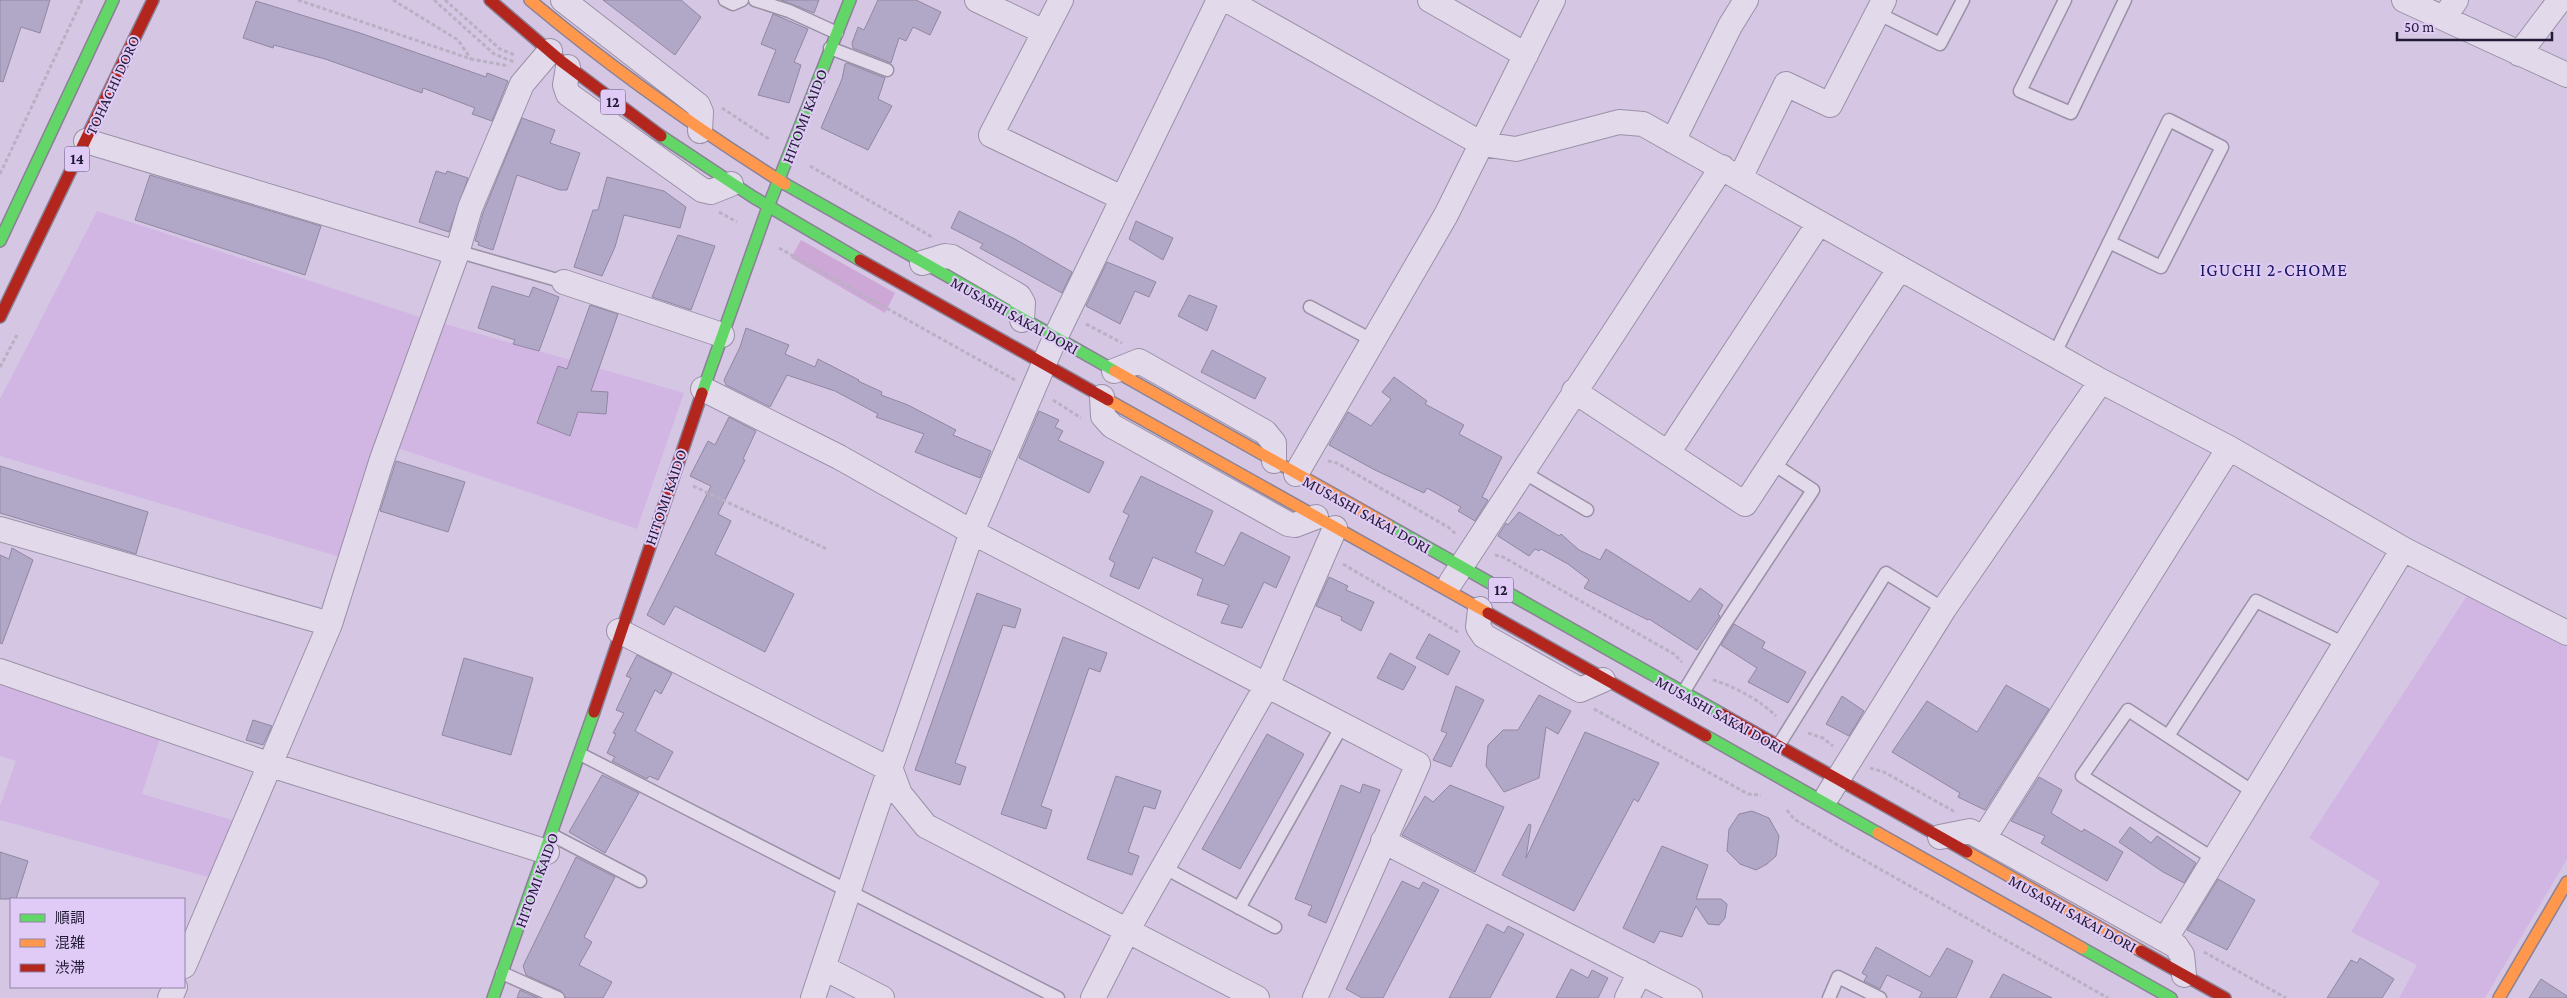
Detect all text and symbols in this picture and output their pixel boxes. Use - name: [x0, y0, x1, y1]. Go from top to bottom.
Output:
- scale bar: [2397, 10, 2552, 42]
- text: 50 m: [2404, 19, 2434, 35]
- street label: TOHACHI DORO: [82, 33, 143, 137]
- street label: HITOMI KAIDO: [779, 66, 830, 166]
- road number: 12: [600, 90, 626, 114]
- road number: 14: [64, 146, 90, 172]
- district label: IGUCHI 2-CHOME: [2200, 260, 2348, 280]
- street label: MUSASHI SAKAI DORI: [948, 273, 1082, 358]
- street label: HITOMI KAIDO: [641, 447, 690, 547]
- street label: MUSASHI SAKAI DORI: [1300, 472, 1434, 557]
- road number: 12: [1488, 578, 1514, 602]
- street label: MUSASHI SAKAI DORI: [1653, 672, 1787, 757]
- street label: HITOMI KAIDO: [511, 830, 562, 930]
- street label: MUSASHI SAKAI DORI: [2006, 871, 2140, 956]
- legend: [10, 898, 185, 988]
- text: 順調: [55, 910, 85, 926]
- text: 混雑: [55, 935, 85, 951]
- text: 渋滞: [55, 960, 85, 976]

